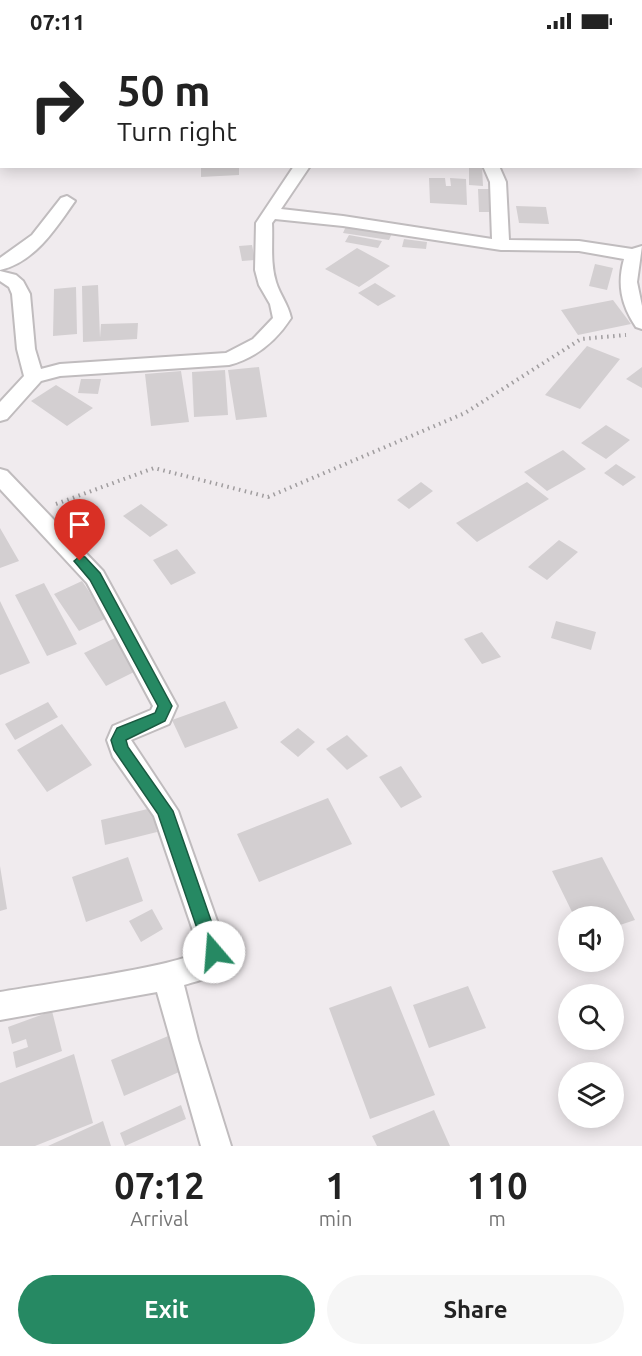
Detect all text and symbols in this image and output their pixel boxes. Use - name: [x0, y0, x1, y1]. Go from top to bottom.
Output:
- text: 07:11: [30, 9, 85, 34]
- icon: right: [18, 66, 96, 144]
- text: 50 m: [117, 67, 211, 114]
- text: Turn right: [117, 116, 237, 146]
- pin: [54, 499, 105, 561]
- icon: arrive: [63, 508, 96, 541]
- map controls: [558, 906, 624, 1128]
- button: sound: [558, 906, 624, 972]
- position arrow: [182, 920, 246, 984]
- button: search: [558, 984, 624, 1050]
- button: layers: [558, 1062, 624, 1128]
- text: 07:12: [114, 1165, 204, 1206]
- text: 1: [325, 1165, 346, 1206]
- text: 110: [467, 1165, 528, 1206]
- text: Arrival: [130, 1207, 189, 1230]
- text: min: [319, 1207, 352, 1230]
- text: m: [489, 1207, 506, 1230]
- button: Exit: [18, 1275, 315, 1344]
- button: Share: [327, 1275, 624, 1344]

